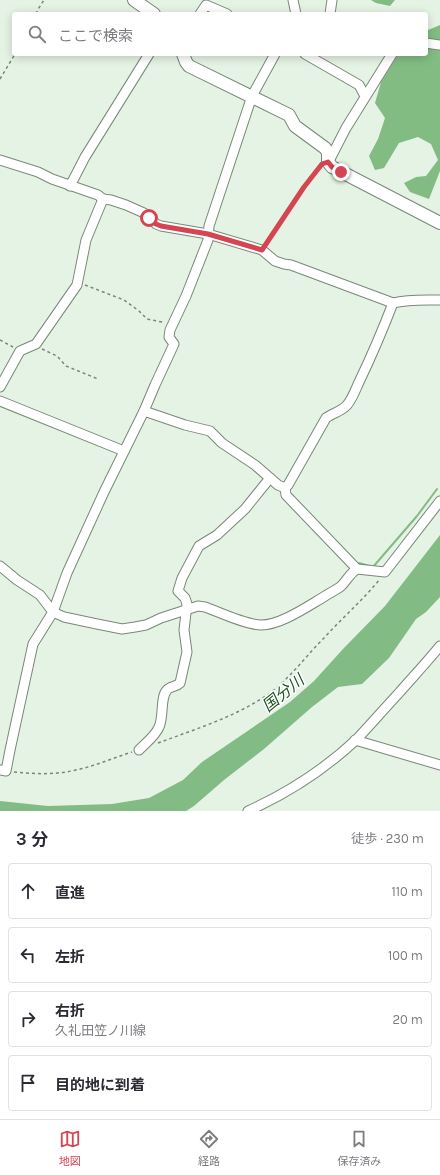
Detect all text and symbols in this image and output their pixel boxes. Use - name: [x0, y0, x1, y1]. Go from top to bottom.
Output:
- search box: [12, 12, 428, 56]
- icon: search: [26, 23, 48, 45]
- text: ここで検索: [58, 27, 133, 45]
- route end: [332, 163, 350, 181]
- route start: [140, 209, 158, 227]
- water label: 国分川: [258, 669, 309, 715]
- text: 3 分: [16, 829, 48, 849]
- text: 徒歩 · 230 m: [351, 831, 424, 846]
- icon: ahead: [17, 880, 39, 902]
- text: 直進: [55, 884, 85, 902]
- text: 110 m: [391, 884, 423, 899]
- icon: left: [17, 944, 39, 966]
- text: 左折: [55, 948, 85, 966]
- text: 100 m: [388, 948, 423, 963]
- text: 右折: [55, 1002, 85, 1020]
- icon: right: [17, 1008, 39, 1030]
- text: 20 m: [393, 1012, 423, 1027]
- text: 久礼田笠ノ川線: [55, 1023, 146, 1038]
- icon: arrive: [17, 1072, 39, 1094]
- text: 目的地に到着: [55, 1076, 145, 1094]
- tab: 地図: [59, 1128, 81, 1168]
- tab: 経路: [198, 1128, 220, 1168]
- tab: 保存済み: [337, 1128, 381, 1168]

